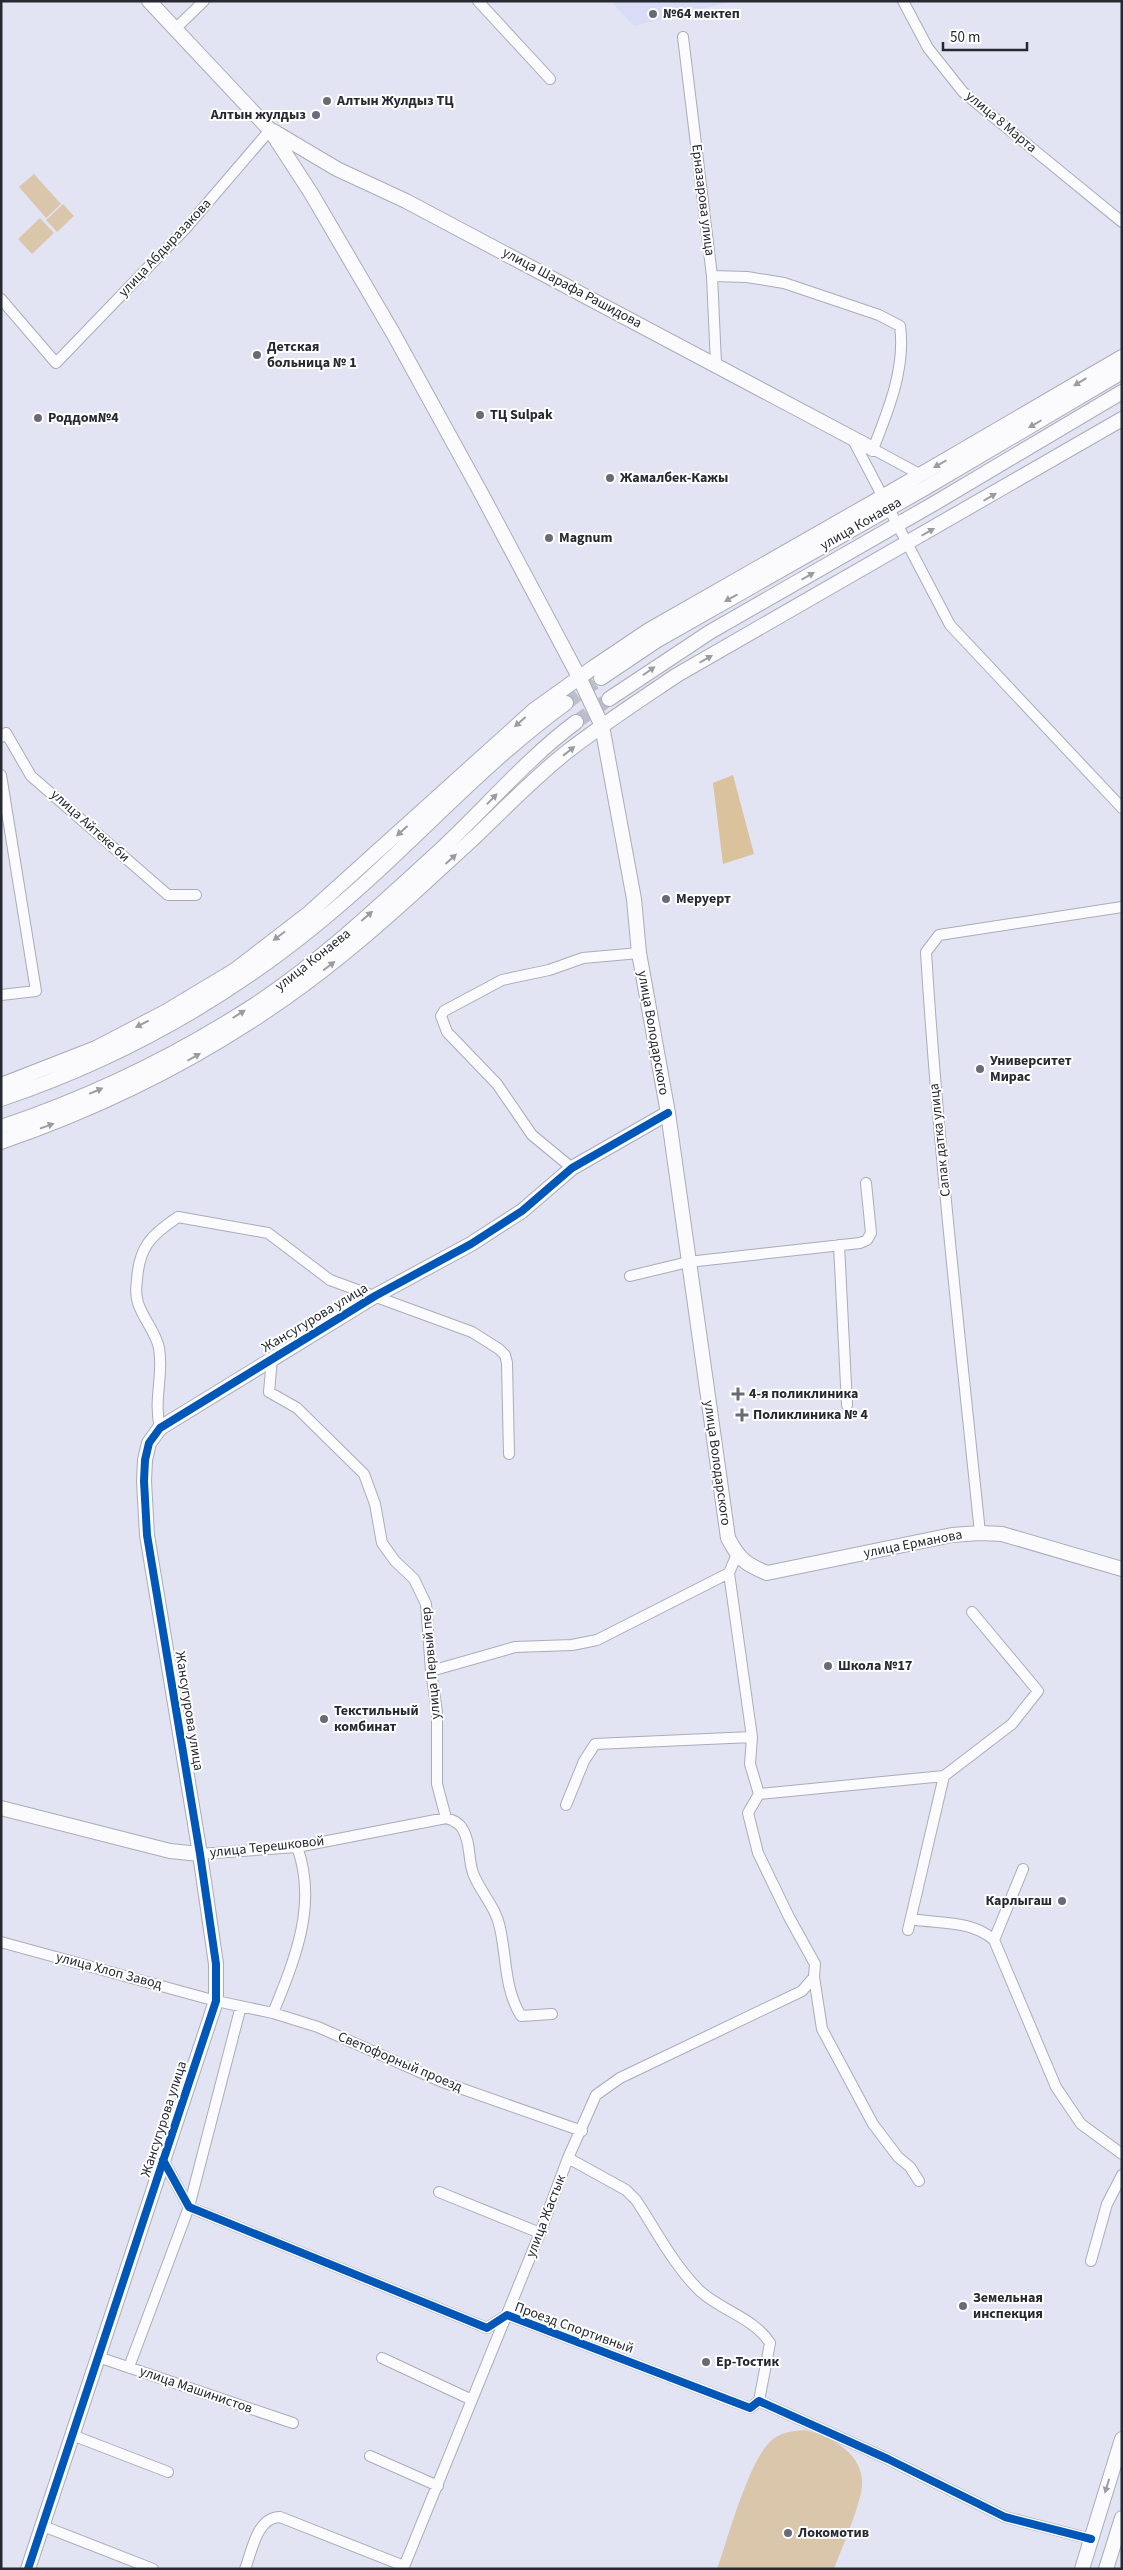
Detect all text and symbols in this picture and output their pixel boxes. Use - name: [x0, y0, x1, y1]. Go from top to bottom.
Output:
- place label: №64 мектеп: [663, 4, 740, 24]
- marker: №64 мектеп: [647, 8, 659, 20]
- scale bar: [943, 20, 1027, 52]
- text: 50 m: [950, 27, 980, 48]
- street label: улица 8 Марта: [961, 86, 1041, 158]
- place label: Алтын Жулдыз ТЦ: [336, 91, 454, 111]
- marker: Алтын Жулдыз ТЦ: [321, 95, 333, 107]
- place label: Алтын жулдыз: [210, 105, 306, 125]
- marker: Алтын жулдыз: [310, 109, 322, 121]
- street label: Ерназарова улица: [686, 143, 720, 257]
- street label: улица Абдыразакова: [114, 194, 216, 302]
- street label: улица Шарафа Рашидова: [499, 243, 645, 333]
- place label: Детская больница № 1: [267, 337, 357, 373]
- marker: Детская больница № 1: [251, 349, 263, 361]
- one-way arrow: [1073, 377, 1086, 386]
- place label: ТЦ Sulpak: [490, 405, 553, 425]
- place label: Роддом№4: [48, 408, 119, 428]
- marker: ТЦ Sulpak: [474, 409, 486, 421]
- marker: Роддом№4: [32, 412, 44, 424]
- one-way arrow: [1028, 419, 1041, 428]
- one-way arrow: [933, 459, 946, 468]
- place label: Жамалбек-Кажы: [620, 468, 728, 488]
- marker: Жамалбек-Кажы: [604, 472, 616, 484]
- one-way arrow: [983, 492, 996, 501]
- street label: улица Конаева: [817, 493, 905, 555]
- place label: Magnum: [559, 528, 612, 548]
- one-way arrow: [922, 528, 935, 537]
- marker: Magnum: [543, 532, 555, 544]
- one-way arrow: [801, 572, 815, 581]
- one-way arrow: [724, 594, 738, 602]
- one-way arrow: [699, 654, 712, 663]
- one-way arrow: [642, 666, 656, 676]
- one-way arrow: [514, 716, 526, 728]
- one-way arrow: [562, 745, 575, 756]
- street label: улица Айтеке би: [46, 785, 134, 867]
- one-way arrow: [486, 794, 498, 806]
- one-way arrow: [396, 825, 408, 837]
- one-way arrow: [444, 853, 457, 864]
- place label: Меруерт: [676, 889, 731, 909]
- marker: Меруерт: [660, 893, 672, 905]
- one-way arrow: [361, 910, 374, 921]
- street label: улица Конаева: [271, 924, 355, 996]
- one-way arrow: [273, 931, 286, 942]
- one-way arrow: [322, 960, 335, 971]
- street label: улица Володарского: [632, 969, 674, 1097]
- one-way arrow: [232, 1010, 245, 1019]
- one-way arrow: [135, 1020, 149, 1028]
- place label: Университет Мирас: [990, 1051, 1072, 1087]
- one-way arrow: [188, 1053, 201, 1062]
- marker: Университет Мирас: [974, 1063, 986, 1075]
- street label: Сапак датка улица: [924, 1082, 956, 1198]
- one-way arrow: [89, 1087, 103, 1095]
- one-way arrow: [40, 1122, 55, 1129]
- street label: Жансугурова улица: [258, 1278, 372, 1358]
- place label: 4-я поликлиника: [749, 1384, 858, 1404]
- marker: 4-я поликлиника: [731, 1387, 745, 1401]
- street label: улица Володарского: [698, 1399, 736, 1527]
- place label: Поликлиника № 4: [753, 1405, 868, 1425]
- marker: Поликлиника № 4: [735, 1408, 749, 1422]
- street label: улица Ерманова: [862, 1525, 964, 1563]
- street label: улица Первый пер: [416, 1606, 446, 1720]
- street label: Жансугурова улица: [170, 1650, 208, 1772]
- place label: Школа №17: [838, 1656, 912, 1676]
- marker: Школа №17: [822, 1660, 834, 1672]
- place label: Текстильный комбинат: [334, 1701, 419, 1737]
- marker: Текстильный комбинат: [318, 1713, 330, 1725]
- street label: улица Терешковой: [209, 1831, 325, 1863]
- place label: Карлыгаш: [986, 1891, 1052, 1911]
- marker: Карлыгаш: [1056, 1895, 1068, 1907]
- street label: улица Хлоп Завод: [54, 1947, 165, 1995]
- street label: Светофорный проезд: [335, 2027, 466, 2097]
- street label: Жансугурова улица: [136, 2058, 192, 2180]
- street label: улица Жастык: [521, 2172, 571, 2260]
- place label: Земельная инспекция: [973, 2288, 1043, 2324]
- street label: Проезд Спортивный: [512, 2297, 636, 2359]
- marker: Земельная инспекция: [957, 2300, 969, 2312]
- place label: Ер-Тостик: [716, 2352, 780, 2372]
- marker: Ер-Тостик: [700, 2356, 712, 2368]
- street label: улица Машинистов: [137, 2361, 255, 2419]
- one-way arrow: [1103, 2479, 1111, 2494]
- place label: Локомотив: [797, 2523, 869, 2543]
- marker: Локомотив: [782, 2527, 794, 2539]

